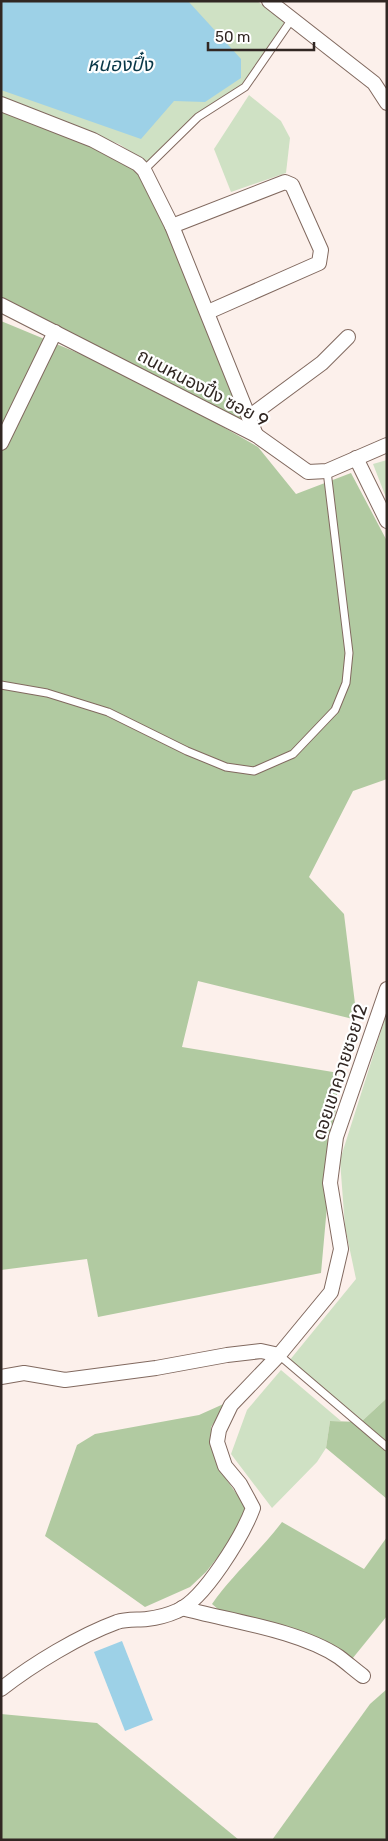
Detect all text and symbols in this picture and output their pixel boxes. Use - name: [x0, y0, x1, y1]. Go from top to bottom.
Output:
- scale bar: [208, 20, 314, 52]
- text: 50 m: [215, 28, 250, 46]
- water label: หนองปึ๋ง: [87, 51, 154, 76]
- street label: ถนนหนองปึ๋ง ซอย 9: [134, 342, 273, 432]
- street label: ดอยเขาควายซอย12: [308, 1001, 372, 1143]

